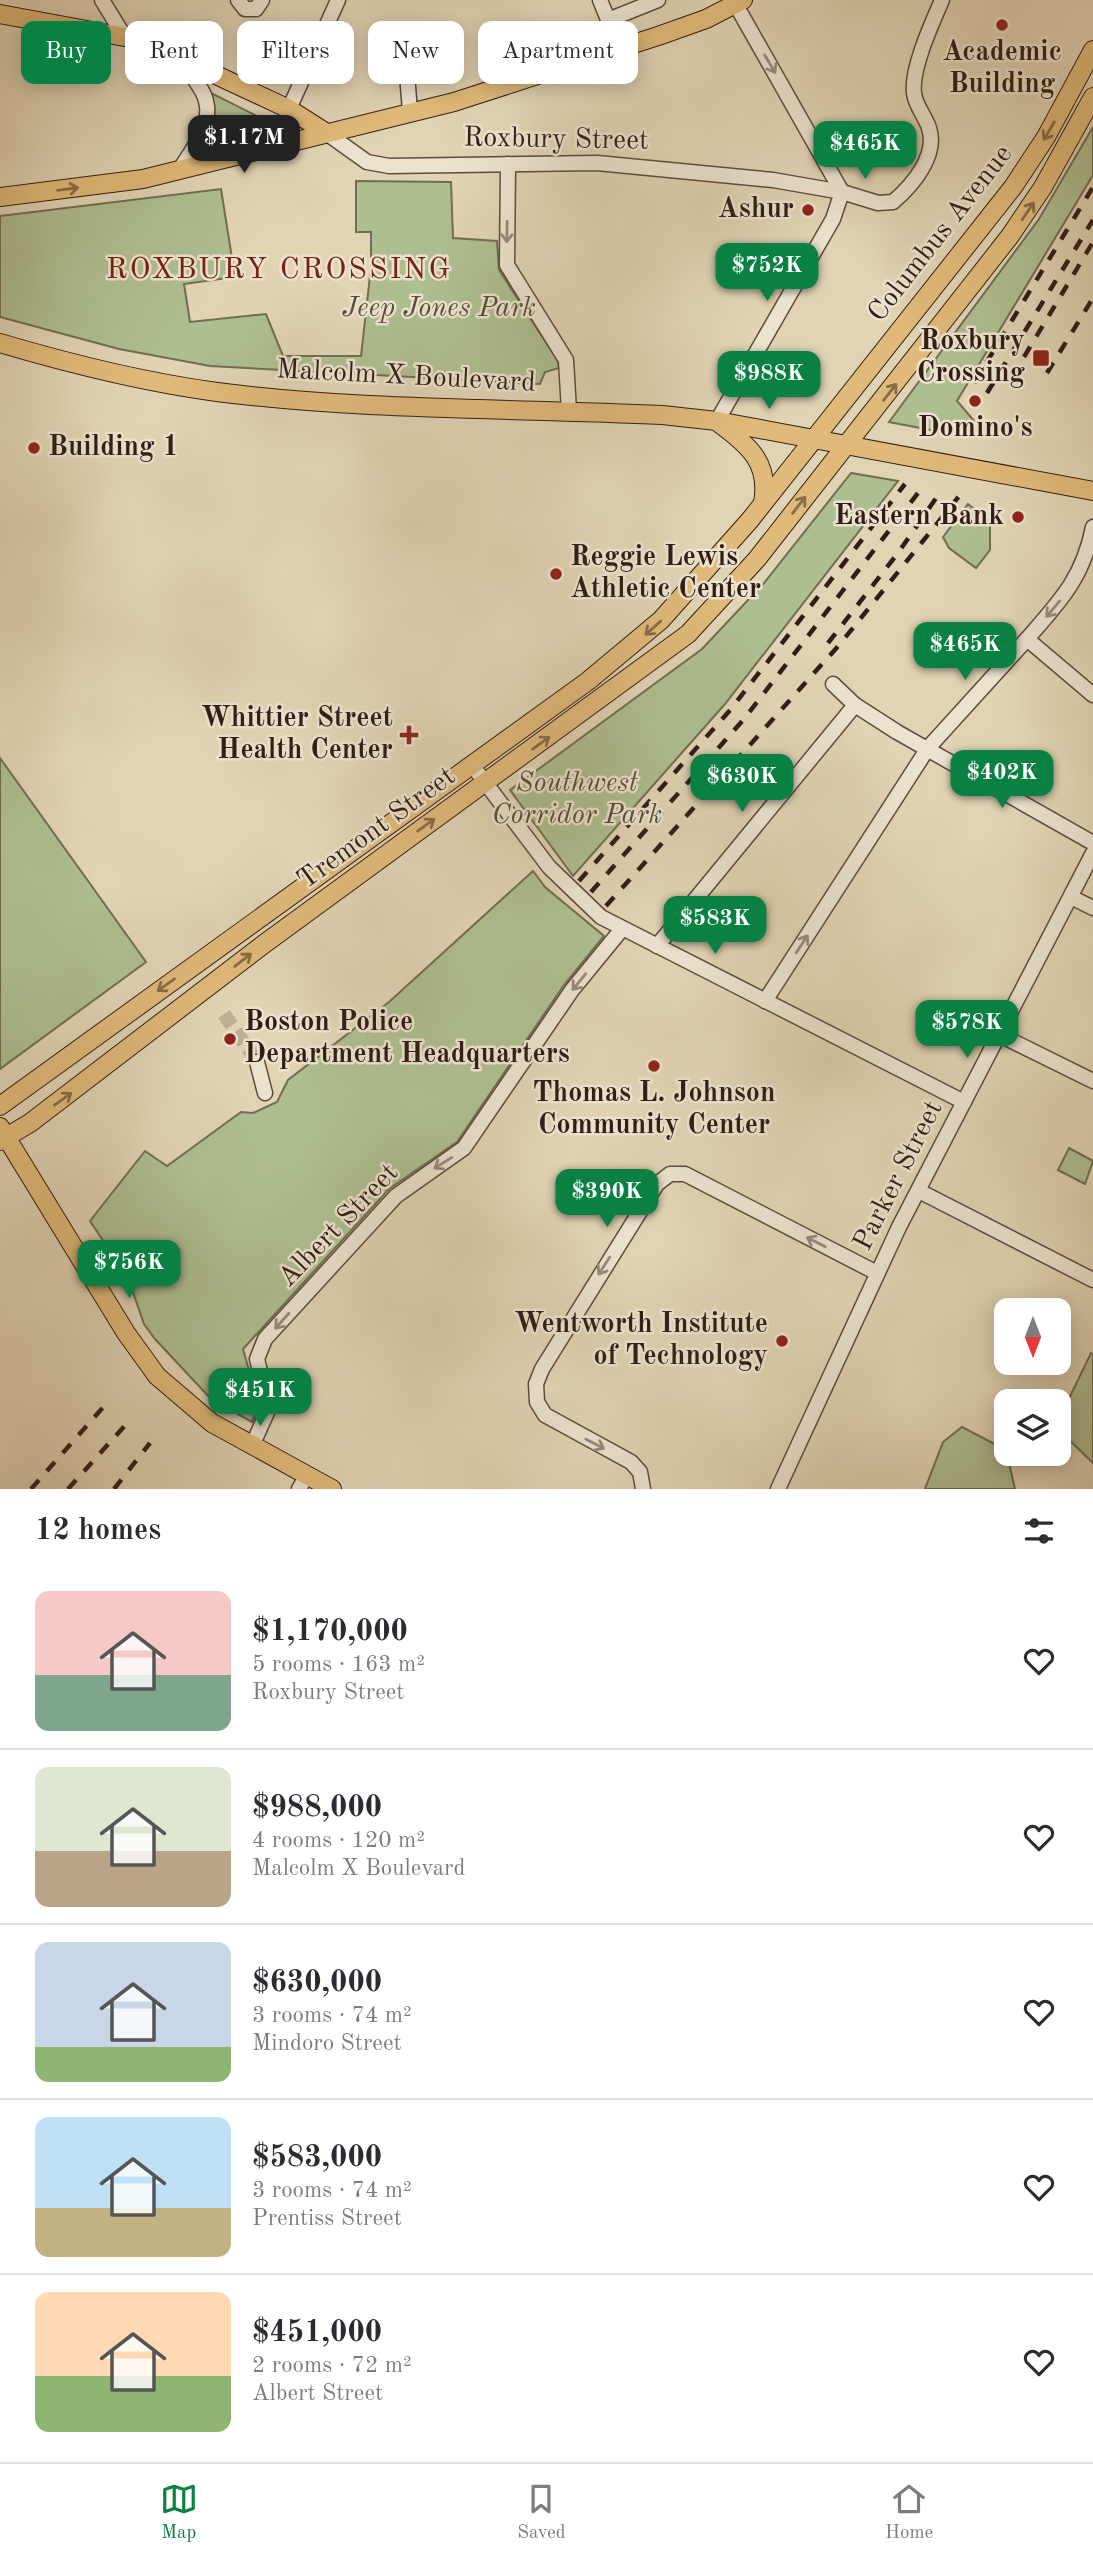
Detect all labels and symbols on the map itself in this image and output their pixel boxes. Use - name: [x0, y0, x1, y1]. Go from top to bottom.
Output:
- marker: Academic Building: [994, 17, 1010, 33]
- place label: Academic Building: [942, 39, 1062, 99]
- one-way arrow: [764, 54, 778, 74]
- pin: $1.17M: [187, 116, 301, 175]
- one-way arrow: [1042, 121, 1056, 141]
- pin: $465K: [816, 122, 914, 181]
- street label: Roxbury Street: [463, 124, 649, 156]
- street label: Columbus Avenue: [864, 140, 1018, 328]
- one-way arrow: [56, 182, 79, 195]
- place label: Ashur: [718, 196, 794, 224]
- marker: Ashur: [800, 202, 816, 218]
- one-way arrow: [1020, 202, 1035, 221]
- one-way arrow: [500, 220, 514, 243]
- pin: $752K: [718, 244, 816, 303]
- district label: ROXBURY CROSSING: [106, 255, 452, 285]
- park label: Jeep Jones Park: [342, 295, 536, 323]
- place label: Roxbury Crossing: [917, 328, 1025, 388]
- marker: Roxbury Crossing: [1031, 348, 1051, 368]
- pin: $988K: [720, 352, 818, 411]
- street label: Malcolm X Boulevard: [275, 356, 537, 398]
- one-way arrow: [882, 383, 897, 401]
- marker: Domino's: [967, 393, 983, 409]
- place label: Domino's: [917, 415, 1033, 443]
- place label: Building 1: [48, 434, 179, 462]
- marker: Building 1: [26, 440, 42, 456]
- one-way arrow: [791, 497, 807, 515]
- place label: Eastern Bank: [834, 503, 1004, 531]
- marker: Eastern Bank: [1010, 509, 1026, 525]
- place label: Reggie Lewis Athletic Center: [570, 544, 761, 604]
- marker: Reggie Lewis Athletic Center: [548, 566, 564, 582]
- one-way arrow: [1045, 600, 1061, 618]
- one-way arrow: [645, 619, 662, 636]
- pin: $465K: [916, 622, 1014, 682]
- place label: Whittier Street Health Center: [201, 705, 393, 765]
- marker: Whittier Street Health Center: [399, 725, 419, 745]
- one-way arrow: [532, 736, 551, 751]
- pin: $402K: [953, 750, 1051, 810]
- pin: $630K: [693, 754, 791, 814]
- street label: Tremont Street: [293, 763, 461, 895]
- park label: Southwest Corridor Park: [492, 770, 662, 830]
- one-way arrow: [416, 818, 435, 833]
- pin: $583K: [666, 897, 764, 956]
- one-way arrow: [794, 935, 809, 954]
- one-way arrow: [233, 953, 252, 968]
- one-way arrow: [571, 973, 587, 991]
- one-way arrow: [157, 977, 176, 992]
- pin: $578K: [918, 1000, 1016, 1060]
- place label: Boston Police Department Headquarters: [244, 1009, 570, 1069]
- marker: Boston Police Department Headquarters: [222, 1031, 238, 1047]
- marker: Thomas L. Johnson Community Center: [646, 1058, 662, 1074]
- place label: Thomas L. Johnson Community Center: [533, 1080, 776, 1140]
- one-way arrow: [53, 1091, 71, 1106]
- street label: Parker Street: [849, 1097, 949, 1255]
- one-way arrow: [434, 1157, 454, 1171]
- street label: Albert Street: [274, 1159, 404, 1293]
- pin: $390K: [558, 1170, 656, 1229]
- one-way arrow: [806, 1234, 827, 1248]
- pin: $756K: [80, 1240, 178, 1300]
- one-way arrow: [597, 1256, 612, 1275]
- north arrow: [994, 1298, 1071, 1376]
- place label: Wentworth Institute of Technology: [514, 1311, 768, 1371]
- one-way arrow: [273, 1312, 290, 1329]
- marker: Wentworth Institute of Technology: [774, 1333, 790, 1349]
- pin: $451K: [211, 1368, 309, 1428]
- one-way arrow: [585, 1437, 605, 1451]

